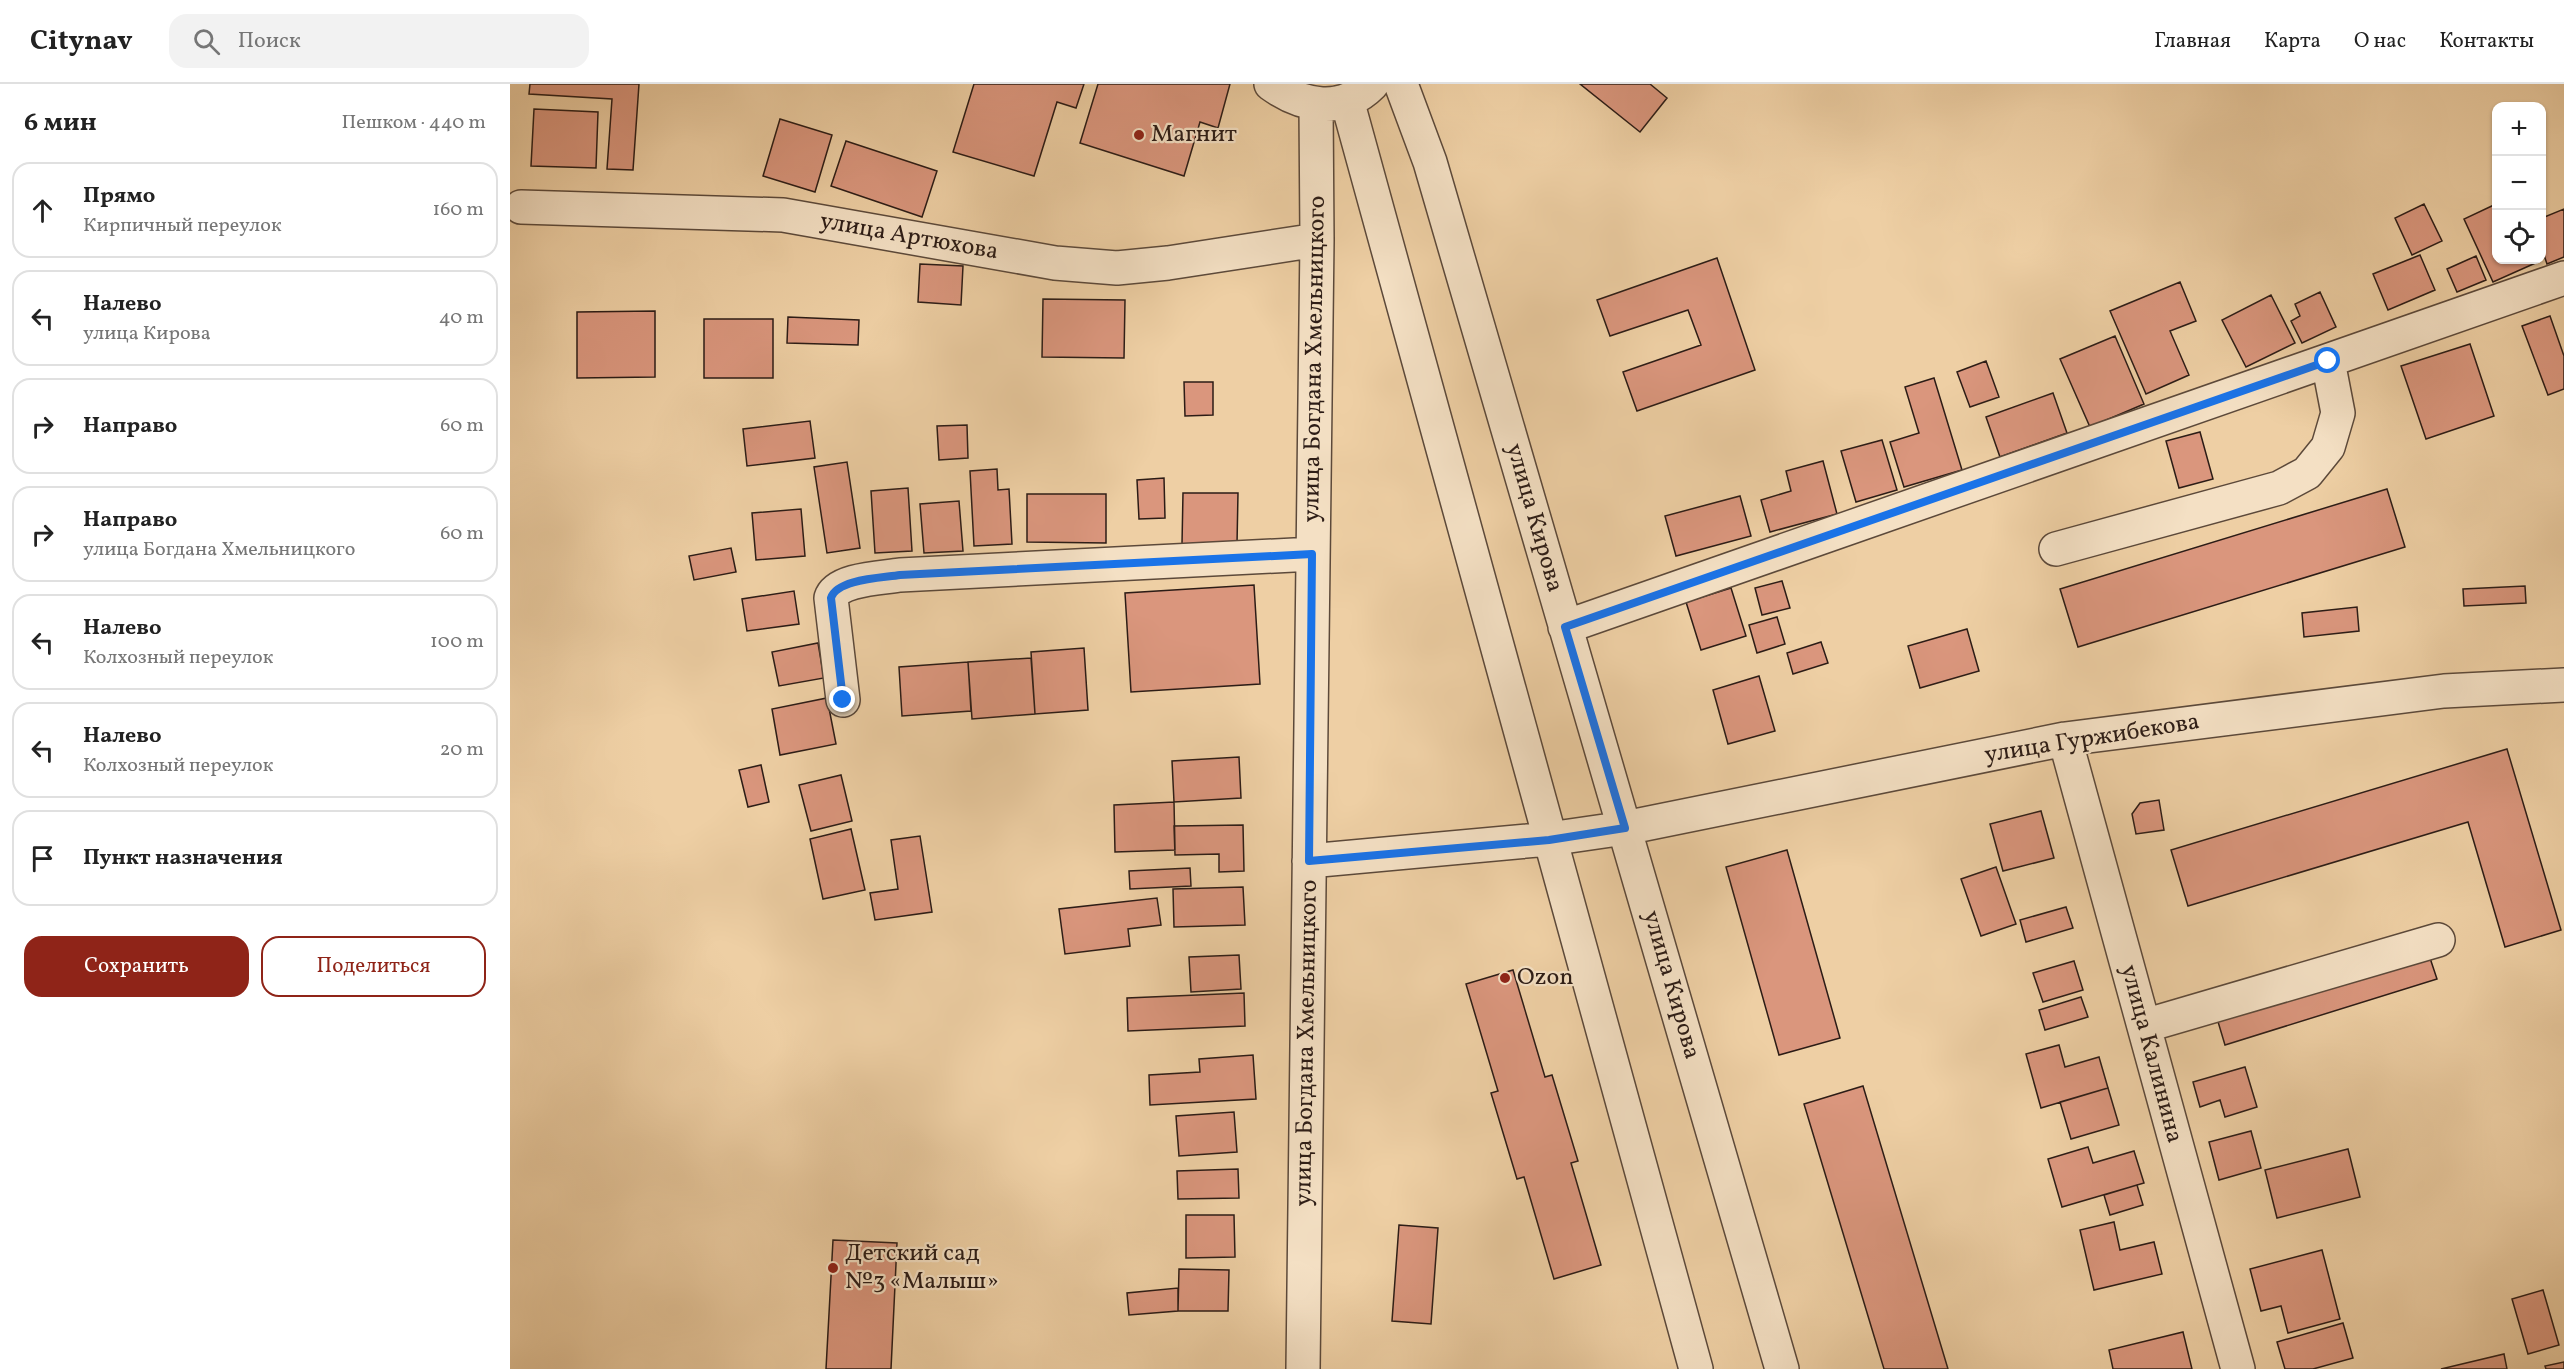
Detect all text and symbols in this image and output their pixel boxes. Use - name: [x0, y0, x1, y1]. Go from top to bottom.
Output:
- search box: [169, 14, 589, 68]
- text: Citynav: [30, 22, 133, 61]
- icon: search: [190, 25, 223, 58]
- text: Поиск: [238, 26, 301, 57]
- text: Главная: [2154, 27, 2231, 56]
- text: Карта: [2264, 27, 2321, 56]
- text: О нас: [2354, 27, 2406, 56]
- text: Контакты: [2439, 27, 2534, 56]
- map controls: [2492, 102, 2546, 264]
- button: +: [2492, 102, 2546, 156]
- text: 6 мин: [24, 105, 97, 141]
- text: Пешком · 440 m: [342, 109, 486, 137]
- place label: Магнит: [1151, 118, 1237, 152]
- marker: Магнит: [1132, 128, 1146, 142]
- button: −: [2492, 156, 2546, 210]
- text: Прямо: [83, 181, 155, 212]
- icon: ahead: [26, 194, 59, 227]
- street label: улица Богдана Хмельницкого: [1295, 195, 1335, 523]
- text: 160 m: [432, 196, 484, 224]
- street label: улица Артюхова: [817, 205, 1001, 269]
- button: locate: [2492, 210, 2546, 264]
- text: Кирпичный переулок: [83, 212, 282, 240]
- text: Налево: [83, 289, 162, 320]
- icon: left: [26, 302, 59, 335]
- text: 40 m: [439, 304, 484, 332]
- text: улица Кирова: [83, 320, 211, 348]
- route start: [2314, 347, 2340, 373]
- icon: right: [26, 410, 59, 443]
- text: Направо: [83, 411, 177, 442]
- text: 60 m: [440, 412, 484, 440]
- street label: улица Кирова: [1497, 440, 1571, 596]
- text: Направо: [83, 505, 177, 536]
- icon: right: [26, 518, 59, 551]
- text: 60 m: [440, 520, 484, 548]
- text: улица Богдана Хмельницкого: [83, 536, 355, 564]
- text: Налево: [83, 613, 162, 644]
- icon: left: [26, 626, 59, 659]
- text: 100 m: [430, 628, 484, 656]
- text: Колхозный переулок: [83, 644, 273, 672]
- route end: [829, 686, 855, 712]
- street label: улица Гуржибекова: [1982, 705, 2202, 773]
- text: Налево: [83, 721, 162, 752]
- icon: left: [26, 734, 59, 767]
- text: 20 m: [440, 736, 484, 764]
- text: Колхозный переулок: [83, 752, 273, 780]
- icon: arrive: [26, 842, 59, 875]
- text: Пункт назначения: [83, 843, 283, 874]
- street label: улица Богдана Хмельницкого: [1287, 879, 1327, 1207]
- street label: улица Кирова: [1634, 907, 1708, 1063]
- button: Сохранить: [24, 936, 249, 997]
- button: Поделиться: [261, 936, 486, 997]
- place label: Ozon: [1517, 961, 1574, 995]
- street label: улица Калинина: [2111, 961, 2191, 1147]
- marker: Ozon: [1498, 971, 1512, 985]
- place label: Детский сад №3 «Малыш»: [845, 1237, 999, 1299]
- marker: Детский сад №3 «Малыш»: [826, 1261, 840, 1275]

